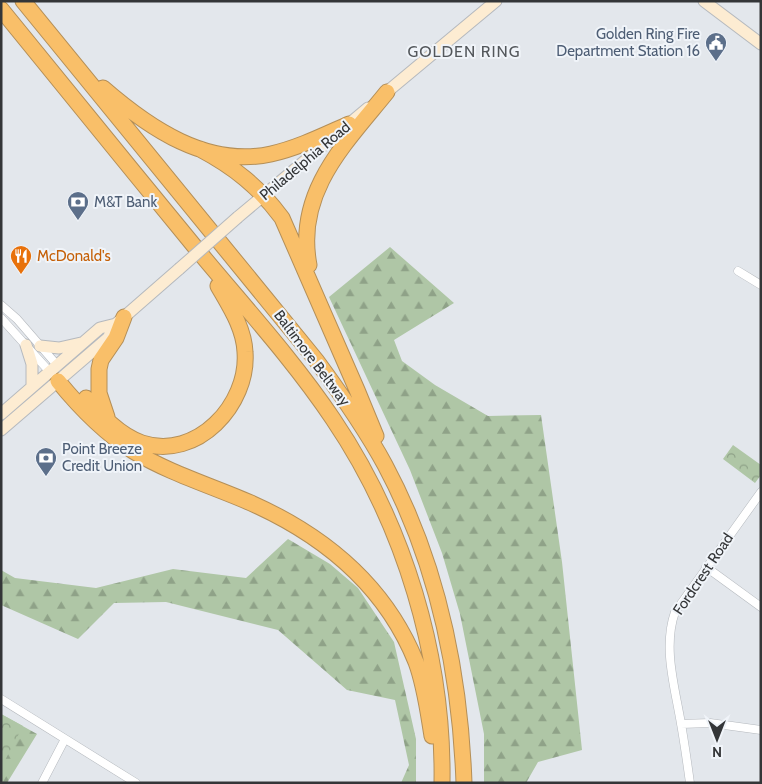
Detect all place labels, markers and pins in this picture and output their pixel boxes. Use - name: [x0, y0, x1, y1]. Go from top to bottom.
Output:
- place label: Golden Ring Fire Department Station 16: [556, 25, 700, 60]
- public building icon: Golden Ring Fire Department Station 16: [704, 31, 728, 62]
- bank icon: M&T Bank: [66, 190, 90, 221]
- place label: M&T Bank: [94, 193, 157, 211]
- restaurant icon: McDonald's: [9, 244, 33, 275]
- place label: McDonald's: [37, 247, 111, 265]
- place label: Point Breeze Credit Union: [62, 440, 142, 475]
- bank icon: Point Breeze Credit Union: [34, 446, 58, 477]

